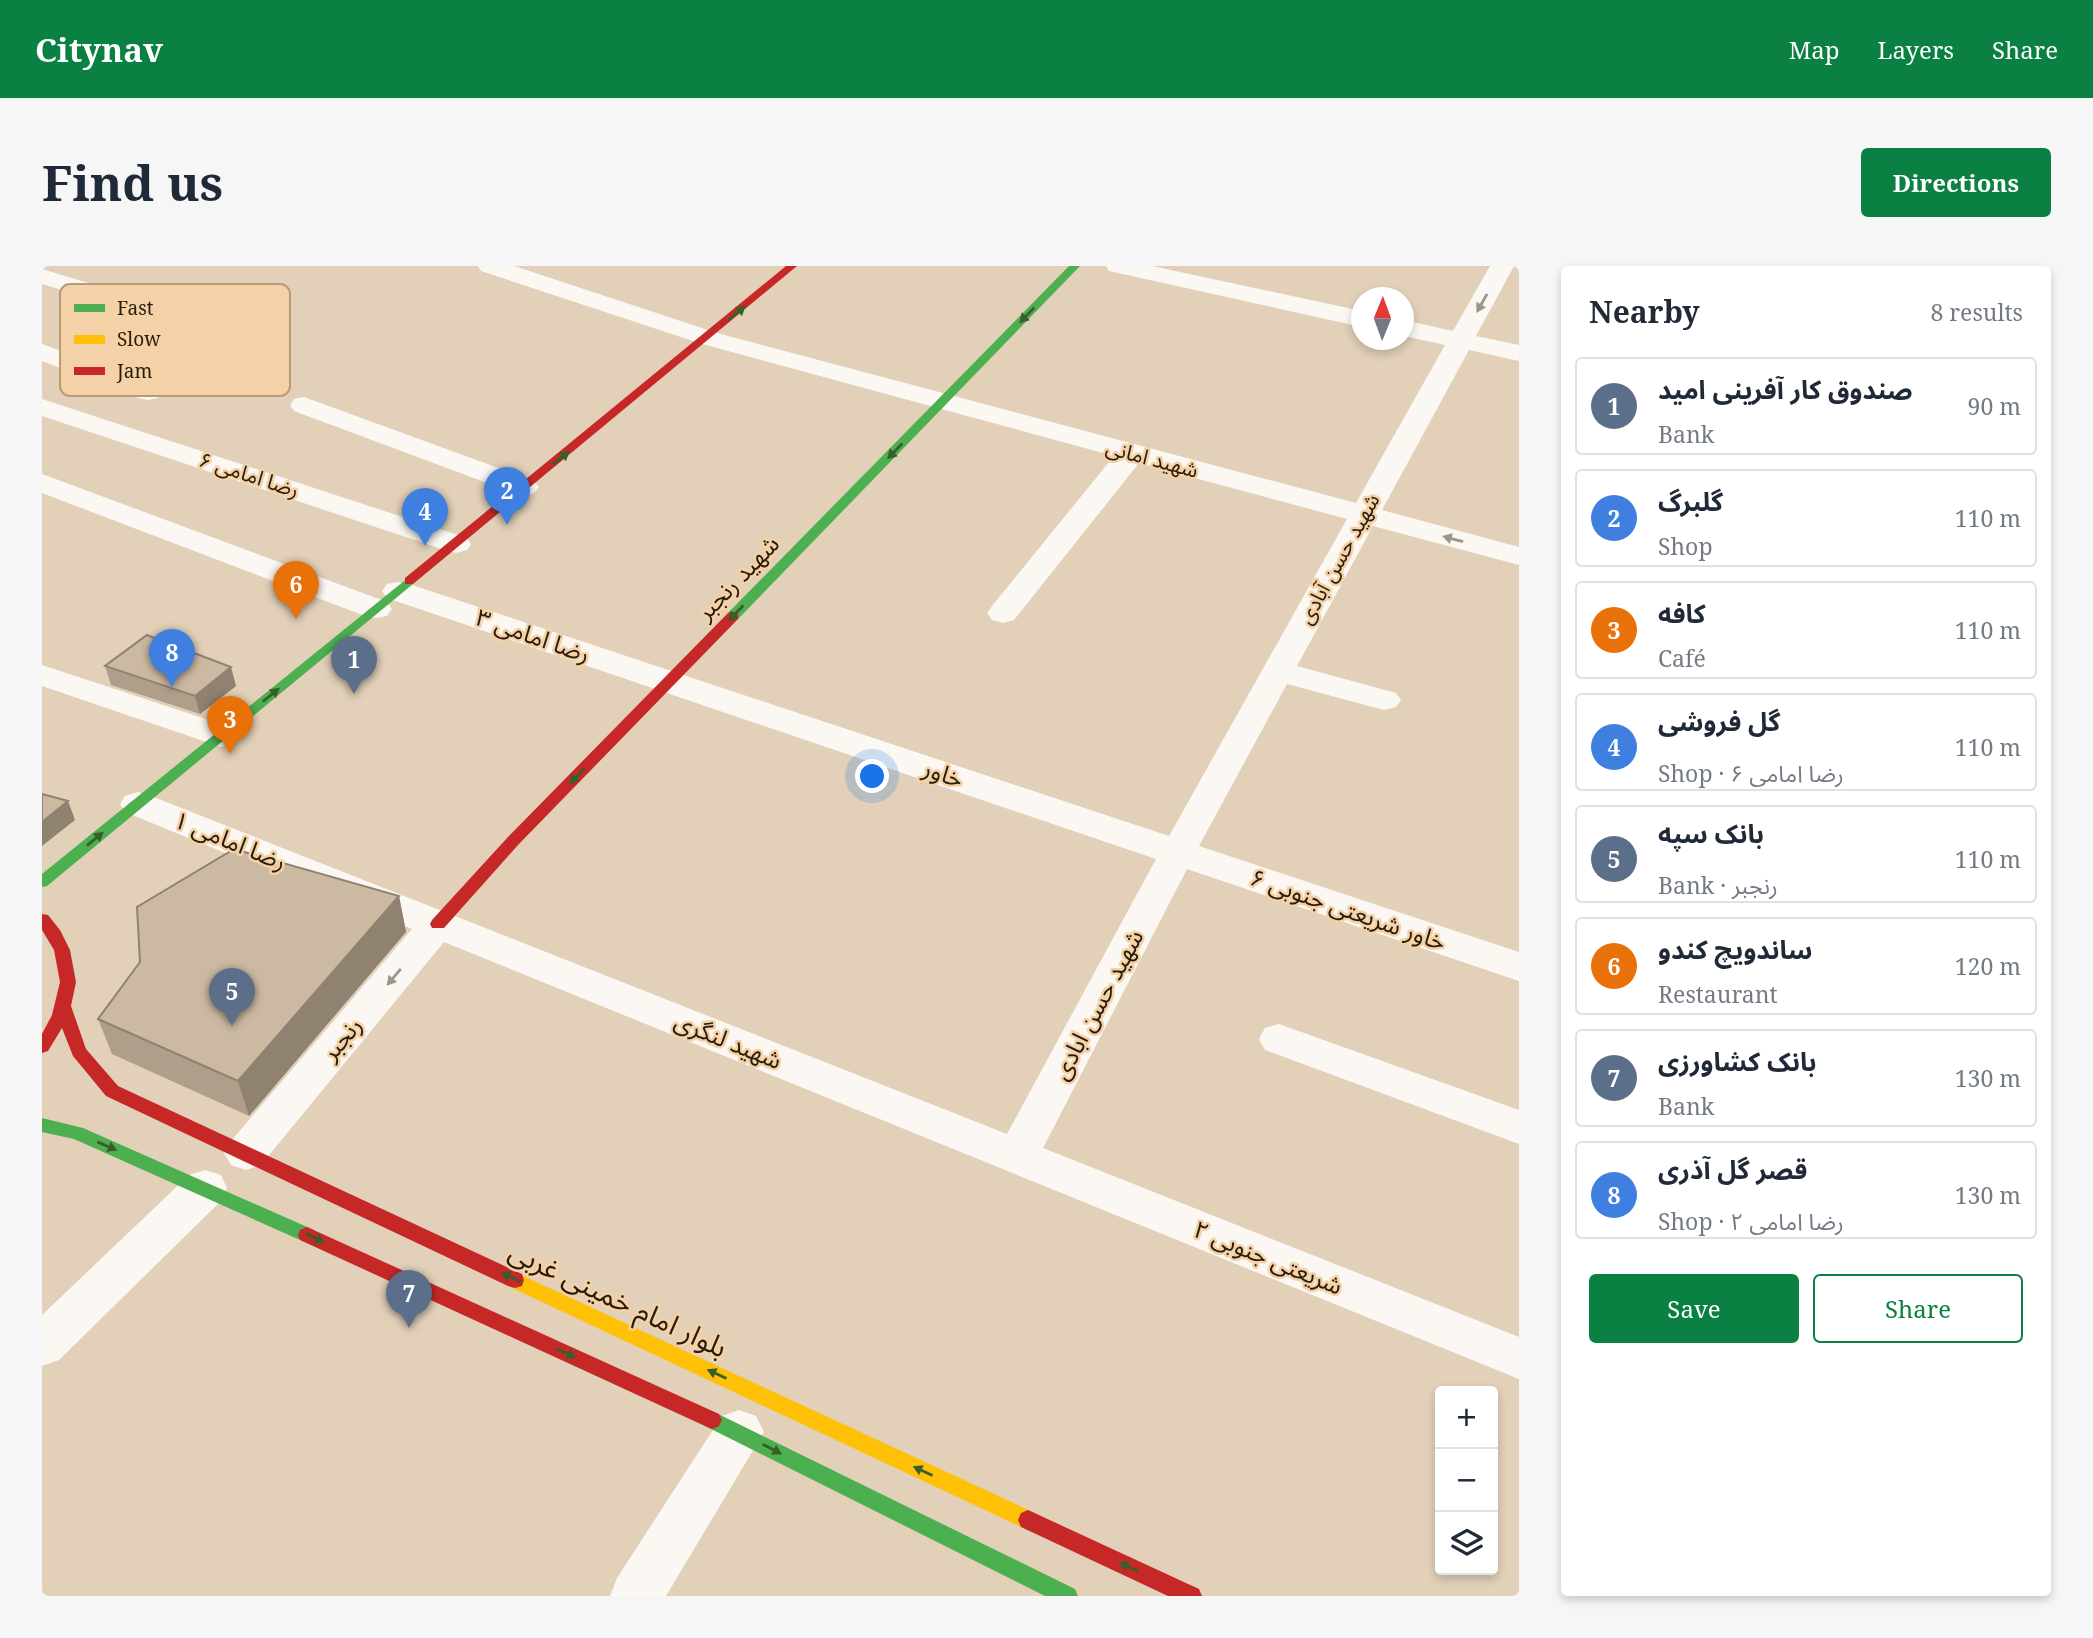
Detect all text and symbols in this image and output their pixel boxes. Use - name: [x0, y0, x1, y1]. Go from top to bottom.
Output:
- text: Citynav: [35, 27, 163, 72]
- text: Map: [1789, 33, 1840, 66]
- text: Layers: [1878, 33, 1954, 66]
- text: Share: [1992, 33, 2058, 66]
- button: Directions: [1861, 148, 2051, 217]
- text: Find us: [42, 149, 223, 215]
- legend: [60, 284, 290, 396]
- north arrow: [1351, 287, 1414, 350]
- text: Nearby: [1589, 291, 1700, 332]
- one-way arrow: [1476, 293, 1487, 313]
- text: Fast: [117, 295, 154, 321]
- text: 8 results: [1930, 296, 2023, 328]
- one-way arrow: [728, 306, 745, 321]
- one-way arrow: [1019, 307, 1035, 323]
- text: Slow: [117, 326, 161, 352]
- text: Jam: [116, 358, 152, 384]
- text: صندوق کار آفرینی امید: [1658, 371, 1913, 407]
- text: 1: [1608, 390, 1621, 422]
- text: 90 m: [1968, 390, 2021, 422]
- text: Bank: [1658, 418, 1714, 450]
- street label: شهید امانی: [1103, 432, 1202, 484]
- one-way arrow: [886, 442, 903, 459]
- street label: رضا امامی ۶: [196, 445, 303, 503]
- one-way arrow: [551, 450, 569, 465]
- pin: 2: [484, 467, 530, 525]
- text: گلبرگ: [1658, 483, 1723, 519]
- pin: 4: [402, 488, 448, 546]
- street label: شهید حسن آبادی: [1291, 488, 1386, 629]
- text: 2: [1608, 502, 1621, 534]
- text: 110 m: [1955, 502, 2021, 534]
- street label: شهید رنجبر: [687, 527, 786, 627]
- text: Shop: [1658, 530, 1713, 562]
- one-way arrow: [1442, 533, 1464, 544]
- pin: 6: [273, 561, 319, 619]
- text: کافه: [1658, 595, 1706, 631]
- street label: رضا امامی ۳: [472, 600, 595, 669]
- one-way arrow: [728, 604, 744, 621]
- text: 3: [1608, 614, 1621, 646]
- text: 110 m: [1955, 614, 2021, 646]
- pin: 8: [149, 629, 195, 687]
- pin: 1: [331, 636, 377, 694]
- text: Café: [1658, 642, 1706, 674]
- one-way arrow: [262, 688, 279, 703]
- pin: 3: [207, 696, 253, 754]
- text: گل فروشی: [1658, 703, 1780, 739]
- text: 4: [1608, 731, 1621, 763]
- text: 110 m: [1955, 731, 2021, 763]
- street label: خاور: [918, 750, 968, 795]
- text: Shop · رضا امامی ۶: [1658, 757, 1844, 789]
- your location: [855, 759, 889, 793]
- one-way arrow: [569, 767, 585, 784]
- street label: رضا امامی ۱: [169, 802, 292, 877]
- text: بانک سپه: [1658, 815, 1764, 851]
- one-way arrow: [86, 832, 103, 847]
- text: 5: [1608, 843, 1621, 875]
- text: 110 m: [1955, 843, 2021, 875]
- street label: خاور شریعتی جنوبی ۶: [1246, 860, 1451, 958]
- text: Bank · رنجبر: [1658, 869, 1778, 901]
- street label: شهید حسن ابادی: [1043, 923, 1150, 1085]
- text: ساندویچ کندو: [1658, 931, 1812, 967]
- text: 6: [1608, 950, 1621, 982]
- text: 120 m: [1955, 950, 2021, 982]
- pin: 5: [209, 968, 255, 1026]
- one-way arrow: [387, 968, 402, 985]
- text: Restaurant: [1658, 978, 1778, 1010]
- street label: شهید لنگری: [670, 1003, 787, 1076]
- street label: رنجبر: [312, 1009, 369, 1068]
- text: بانک کشاورزی: [1658, 1043, 1816, 1079]
- text: 7: [1608, 1062, 1621, 1094]
- text: 130 m: [1955, 1062, 2021, 1094]
- text: Bank: [1658, 1090, 1714, 1122]
- one-way arrow: [96, 1141, 117, 1152]
- text: قصر گل آذری: [1658, 1151, 1807, 1187]
- text: 8: [1608, 1179, 1621, 1211]
- text: 130 m: [1955, 1179, 2021, 1211]
- text: Shop · رضا امامی ۲: [1658, 1205, 1844, 1237]
- street label: شریعتی جنوبی ۲: [1189, 1212, 1348, 1301]
- street label: بلوار امام خمینی غربی: [502, 1231, 734, 1368]
- one-way arrow: [305, 1232, 325, 1244]
- pin: 7: [386, 1270, 432, 1328]
- one-way arrow: [501, 1272, 521, 1283]
- button: Save: [1589, 1274, 1799, 1343]
- button: Share: [1813, 1274, 2023, 1343]
- one-way arrow: [556, 1347, 576, 1359]
- one-way arrow: [707, 1368, 727, 1380]
- map controls: [1435, 1386, 1498, 1575]
- button: +: [1435, 1386, 1498, 1449]
- one-way arrow: [762, 1443, 782, 1454]
- button: −: [1435, 1449, 1498, 1512]
- one-way arrow: [913, 1465, 933, 1476]
- button: layers: [1435, 1512, 1498, 1575]
- one-way arrow: [1119, 1561, 1139, 1573]

